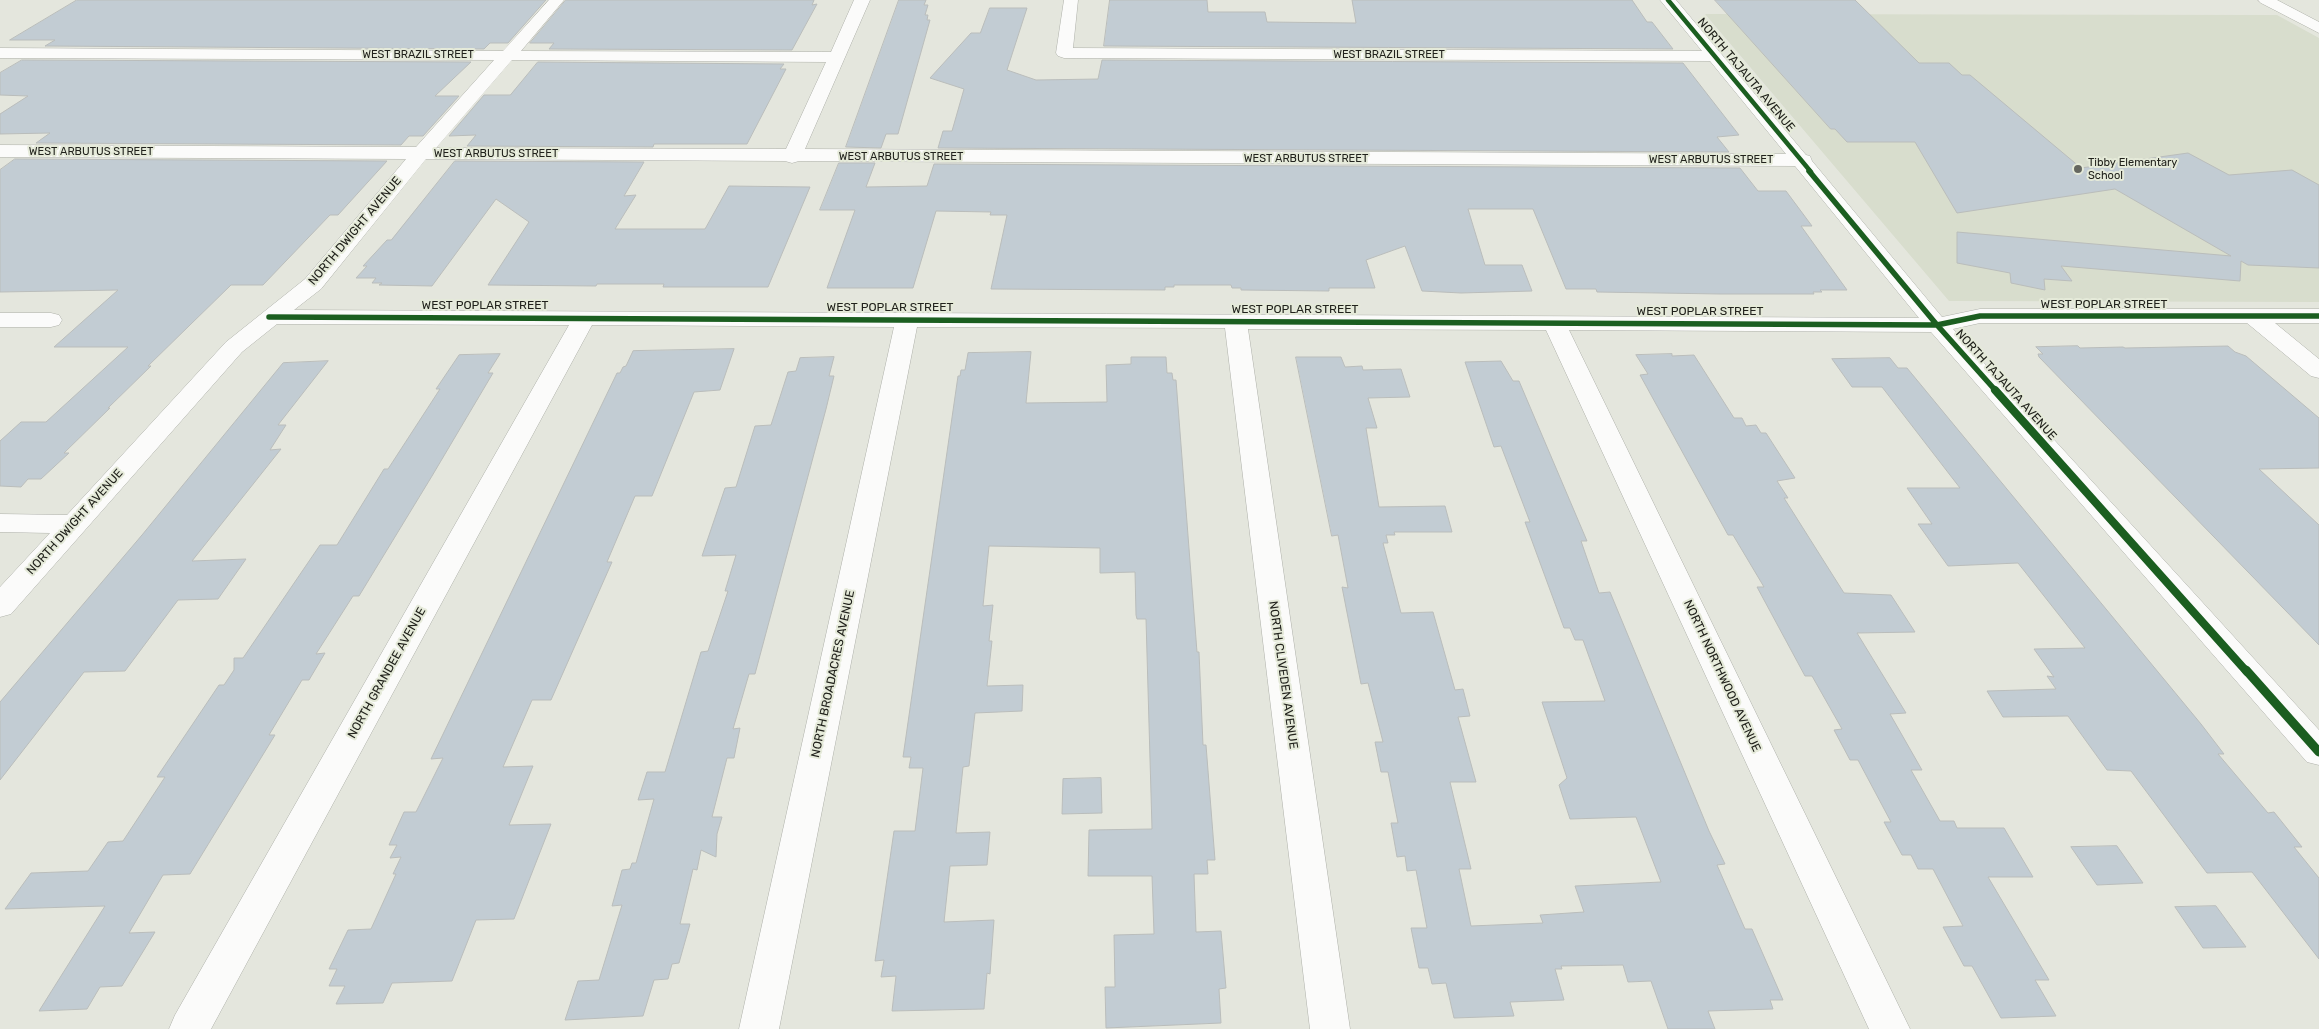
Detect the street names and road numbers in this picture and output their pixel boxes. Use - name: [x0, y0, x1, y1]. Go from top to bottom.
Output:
- street label: NORTH TAJAUTA AVENUE: [1694, 15, 1798, 135]
- street label: WEST BRAZIL STREET: [362, 48, 474, 62]
- street label: WEST BRAZIL STREET: [1333, 48, 1445, 62]
- street label: WEST ARBUTUS STREET: [29, 145, 153, 159]
- street label: WEST ARBUTUS STREET: [434, 147, 558, 161]
- street label: WEST ARBUTUS STREET: [839, 150, 963, 164]
- street label: WEST ARBUTUS STREET: [1244, 152, 1368, 166]
- street label: WEST ARBUTUS STREET: [1649, 153, 1773, 167]
- street label: NORTH DWIGHT AVENUE: [305, 174, 405, 288]
- street label: WEST POPLAR STREET: [2041, 298, 2167, 312]
- street label: WEST POPLAR STREET: [422, 299, 548, 313]
- street label: WEST POPLAR STREET: [827, 301, 953, 315]
- street label: WEST POPLAR STREET: [1232, 303, 1358, 317]
- street label: WEST POPLAR STREET: [1637, 305, 1763, 319]
- street label: NORTH TAJAUTA AVENUE: [1952, 327, 2060, 443]
- street label: NORTH DWIGHT AVENUE: [24, 466, 126, 578]
- street label: NORTH BROADACRES AVENUE: [808, 589, 858, 759]
- street label: NORTH NORTHWOOD AVENUE: [1680, 598, 1764, 754]
- street label: NORTH CLIVEDEN AVENUE: [1265, 600, 1301, 750]
- street label: NORTH GRANDEE AVENUE: [345, 605, 429, 741]

